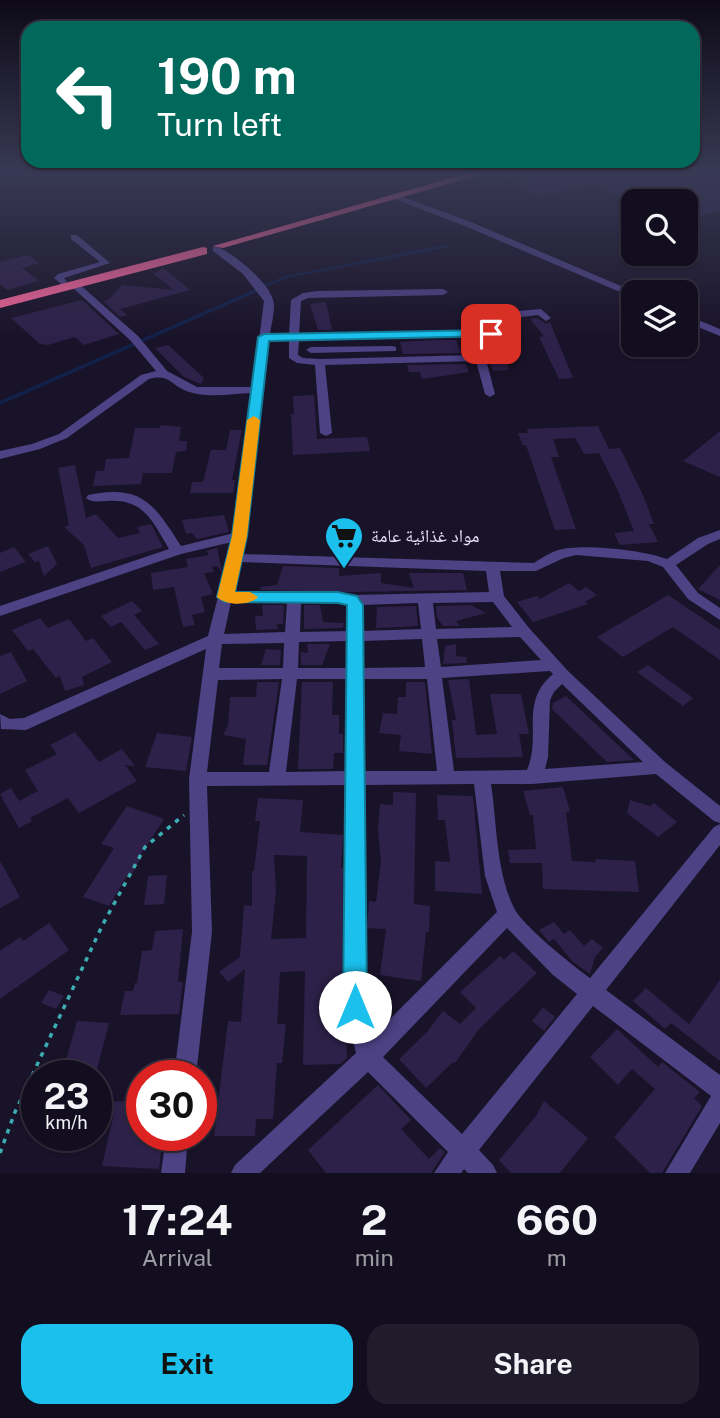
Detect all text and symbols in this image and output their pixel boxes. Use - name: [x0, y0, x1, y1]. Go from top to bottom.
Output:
- text: 190 m: [157, 47, 297, 105]
- icon: left: [42, 49, 133, 140]
- text: Turn left: [157, 106, 282, 143]
- map controls: [621, 189, 698, 357]
- button: search: [621, 189, 698, 266]
- button: layers: [621, 280, 698, 357]
- pin: [461, 304, 521, 364]
- icon: arrive: [472, 315, 510, 353]
- supermarket icon: مواد غذائية عامة: [323, 515, 365, 570]
- place label: مواد غذائية عامة: [371, 525, 480, 546]
- position arrow: [318, 970, 392, 1044]
- speed limit sign: 30: [126, 1060, 217, 1151]
- text: 23: [44, 1076, 89, 1117]
- text: km/h: [45, 1112, 88, 1133]
- text: 17:24: [122, 1195, 233, 1244]
- text: 2: [361, 1195, 388, 1244]
- text: 660: [516, 1195, 598, 1244]
- text: Arrival: [142, 1244, 213, 1271]
- text: min: [355, 1244, 394, 1271]
- text: m: [547, 1244, 567, 1271]
- button: Exit: [21, 1324, 353, 1404]
- button: Share: [367, 1324, 699, 1404]

